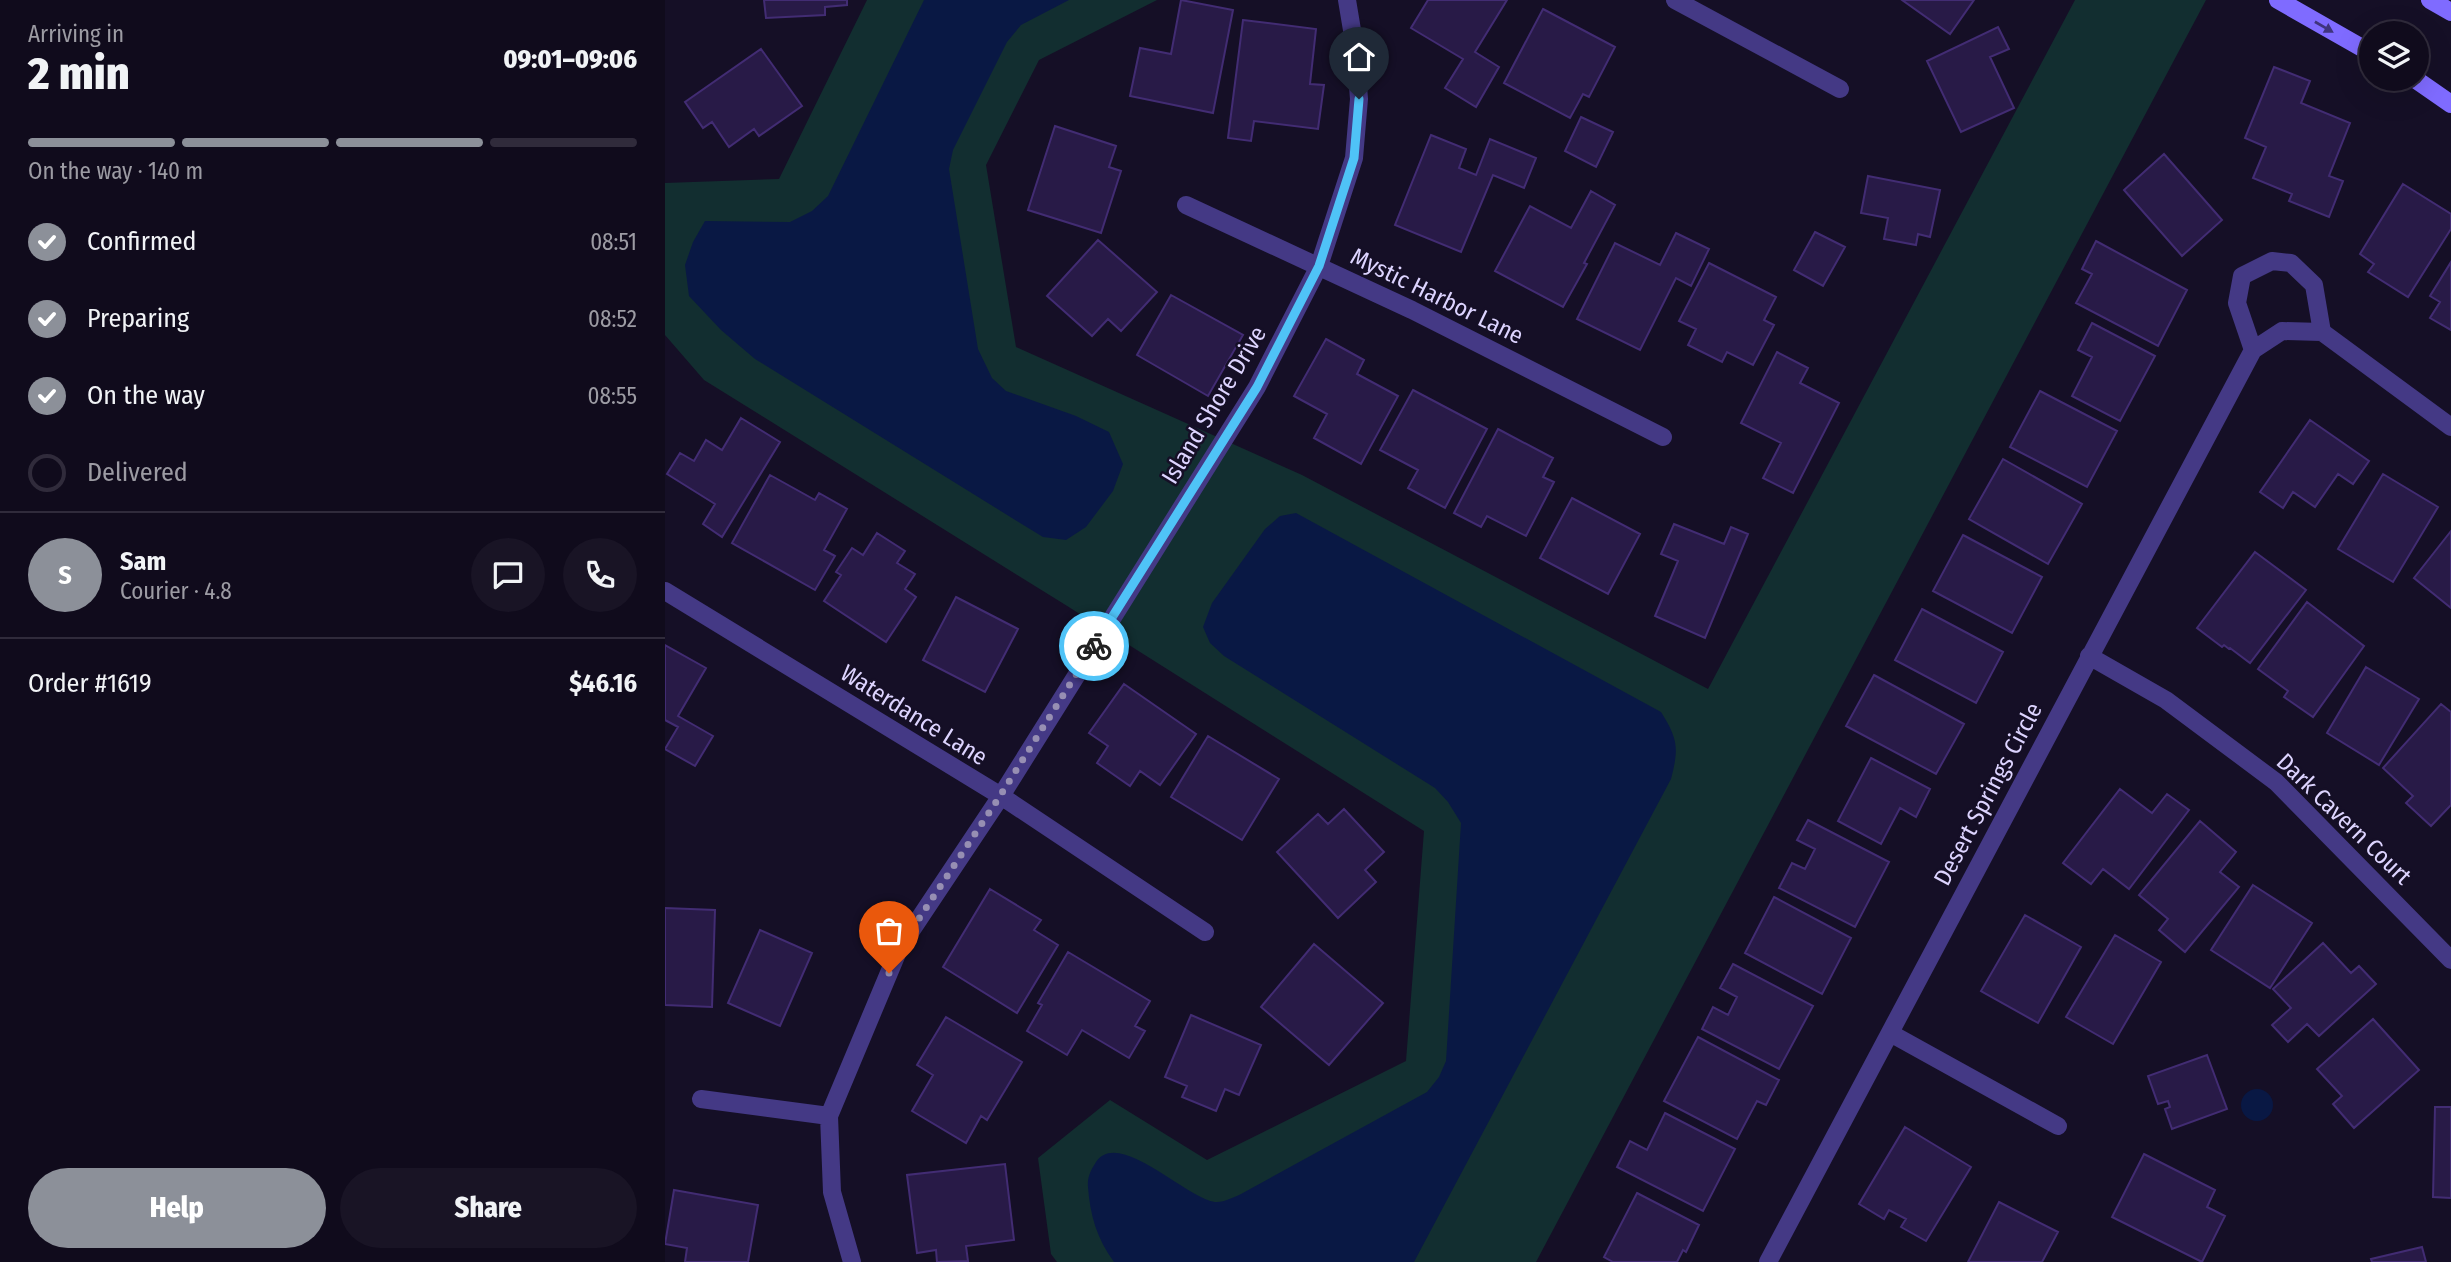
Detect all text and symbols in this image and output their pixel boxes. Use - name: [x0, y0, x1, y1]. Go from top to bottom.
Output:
- text: Arriving in: [28, 20, 124, 48]
- one-way arrow: [2315, 21, 2334, 33]
- map controls: [2359, 21, 2429, 91]
- button: layers: [2359, 21, 2429, 91]
- pin: [1329, 27, 1389, 99]
- icon: home: [1340, 38, 1378, 76]
- text: 09:01–09:06: [503, 44, 637, 75]
- text: 2 min: [28, 46, 130, 101]
- text: On the way · 140 m: [28, 157, 203, 185]
- icon: check: [28, 223, 66, 261]
- text: Confirmed: [87, 226, 197, 257]
- text: 08:51: [590, 228, 637, 256]
- street label: Mystic Harbor Lane: [1346, 242, 1528, 350]
- icon: check: [28, 300, 66, 338]
- text: Preparing: [87, 303, 189, 334]
- text: 08:52: [588, 305, 637, 333]
- street label: Island Shore Drive: [1156, 321, 1272, 489]
- icon: check: [28, 377, 66, 415]
- text: On the way: [87, 380, 205, 411]
- text: 08:55: [588, 382, 637, 410]
- text: Delivered: [87, 457, 188, 488]
- button: chat: [471, 538, 545, 612]
- button: phone: [563, 538, 637, 612]
- text: Sam: [120, 546, 166, 577]
- text: S: [58, 560, 72, 591]
- text: Courier · 4.8: [120, 577, 232, 605]
- courier: [1059, 611, 1129, 681]
- icon: bike: [1075, 627, 1113, 665]
- street label: Waterdance Lane: [836, 659, 992, 771]
- text: Order #1619: [28, 668, 152, 699]
- text: $46.16: [569, 668, 637, 699]
- street label: Desert Springs Circle: [1928, 698, 2048, 890]
- street label: Dark Cavern Court: [2271, 748, 2417, 890]
- pin: [859, 901, 919, 973]
- icon: bag: [870, 912, 908, 950]
- button: Help: [28, 1168, 326, 1248]
- button: Share: [340, 1168, 637, 1248]

